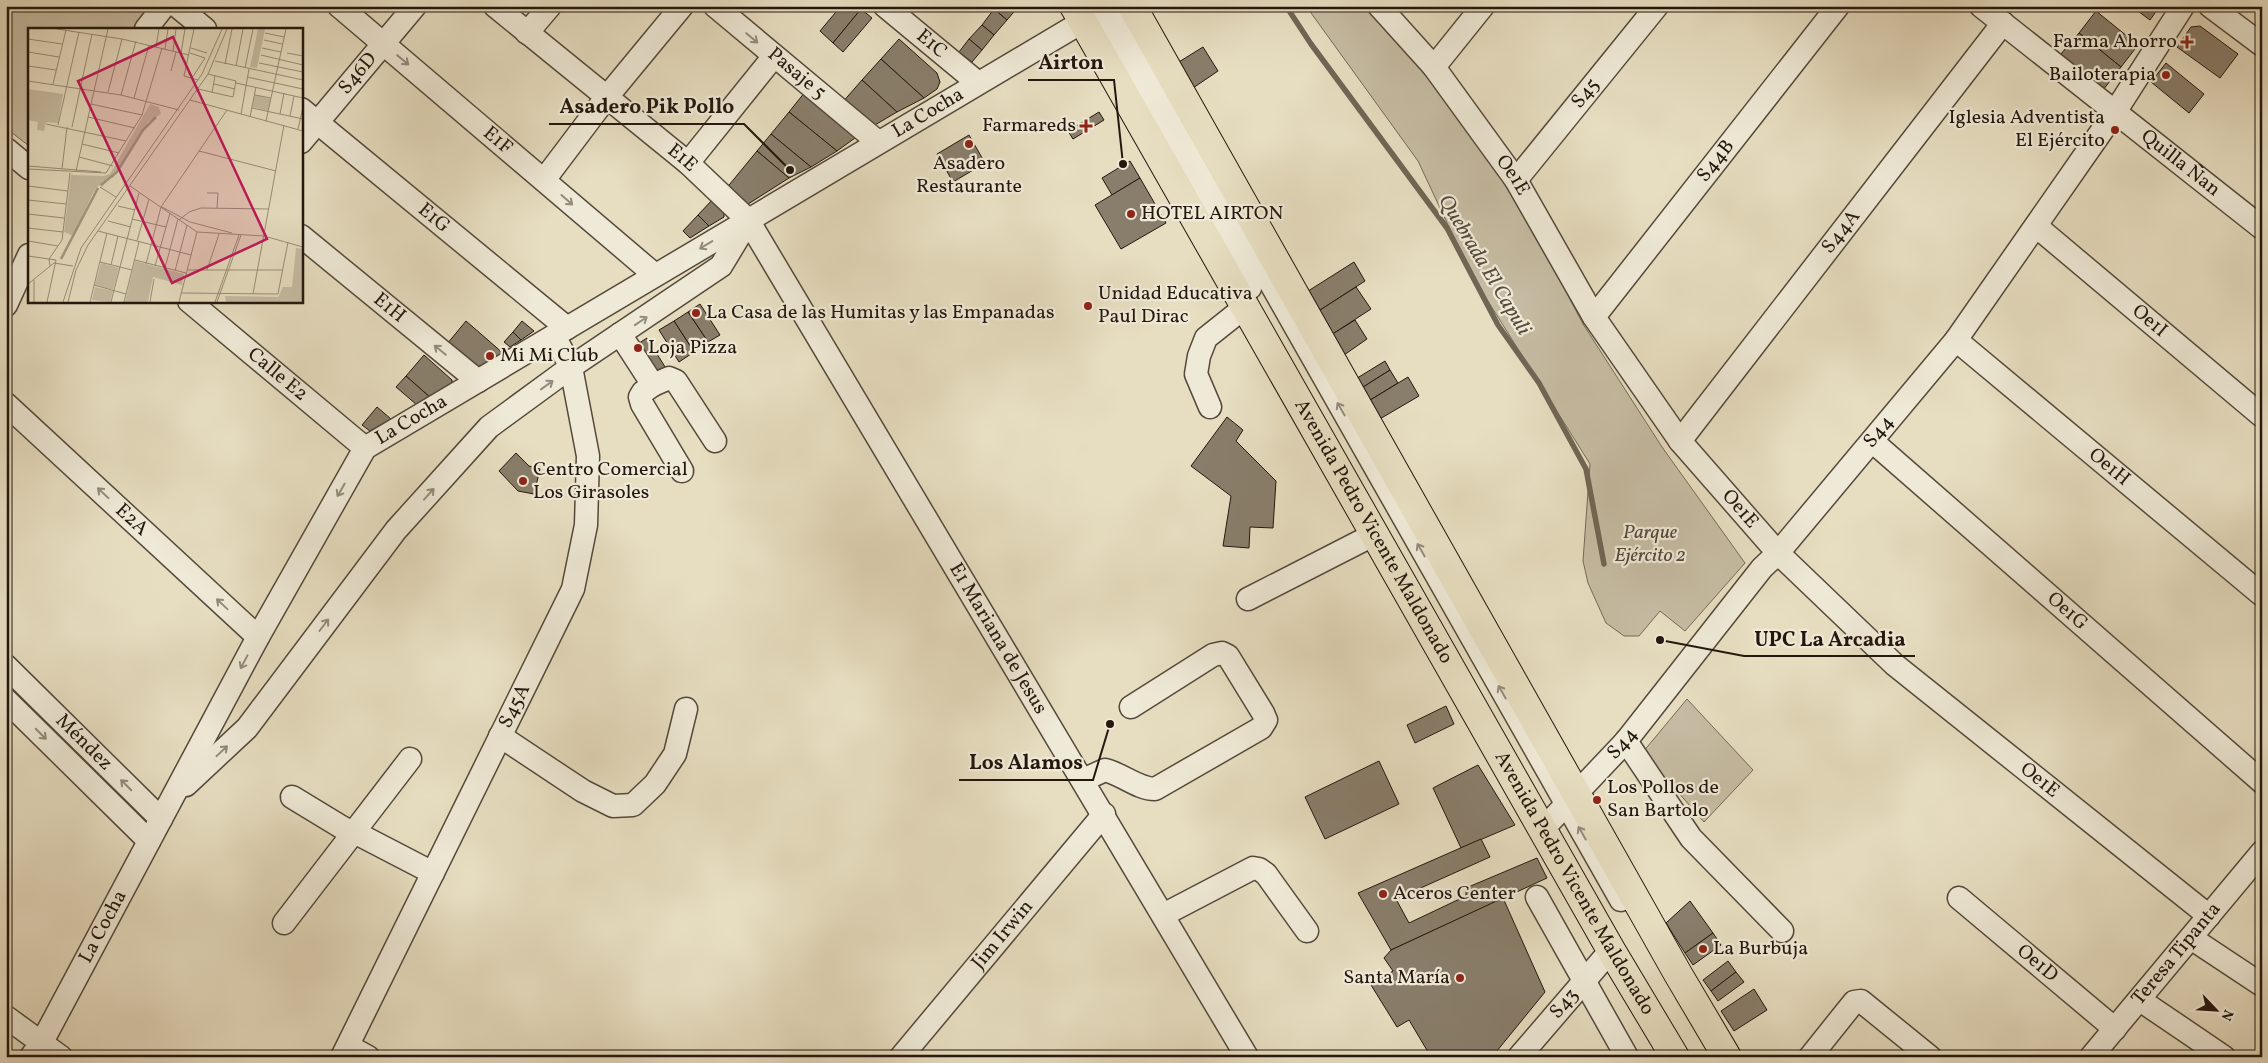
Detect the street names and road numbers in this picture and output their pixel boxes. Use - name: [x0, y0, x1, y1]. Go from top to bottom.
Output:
- street label: E1C: [910, 23, 953, 66]
- street label: Pasaje 5: [761, 41, 832, 107]
- street label: S46D: [332, 47, 384, 101]
- street label: S45: [1565, 73, 1607, 115]
- street label: La Cocha: [887, 81, 970, 146]
- street label: E1F: [476, 120, 518, 162]
- street label: Quilla Ñan: [2134, 123, 2226, 204]
- street label: S44B: [1691, 134, 1742, 189]
- street label: E1E: [661, 137, 704, 179]
- street label: Oe1E: [1488, 149, 1536, 201]
- street label: E1G: [412, 197, 456, 240]
- street label: S44A: [1815, 204, 1867, 260]
- street label: E1H: [367, 286, 412, 330]
- street label: Oe1I: [2125, 298, 2173, 344]
- street label: Calle E2: [241, 341, 314, 408]
- street label: La Cocha: [370, 388, 453, 453]
- street label: Avenida Pedro Vicente Maldonado: [1287, 394, 1460, 669]
- street label: S44: [1857, 410, 1901, 454]
- street label: Oe1H: [2082, 442, 2136, 493]
- street label: Oe1E: [1715, 484, 1765, 535]
- street label: E2A: [109, 497, 155, 543]
- street label: E1 Mariana de Jesus: [942, 558, 1054, 720]
- street label: Oe1G: [2040, 586, 2094, 637]
- street label: S45A: [492, 680, 538, 733]
- street label: Méndez: [49, 708, 118, 777]
- street label: S44: [1601, 722, 1645, 767]
- street label: Avenida Pedro Vicente Maldonado: [1487, 746, 1661, 1021]
- street label: Oe1E: [2014, 756, 2065, 805]
- street label: La Cocha: [72, 885, 134, 968]
- street label: Jim Irwin: [965, 894, 1040, 976]
- street label: Teresa Tipanta: [2125, 896, 2228, 1012]
- street label: Oe1D: [2010, 938, 2064, 989]
- street label: S43: [1543, 982, 1586, 1025]

